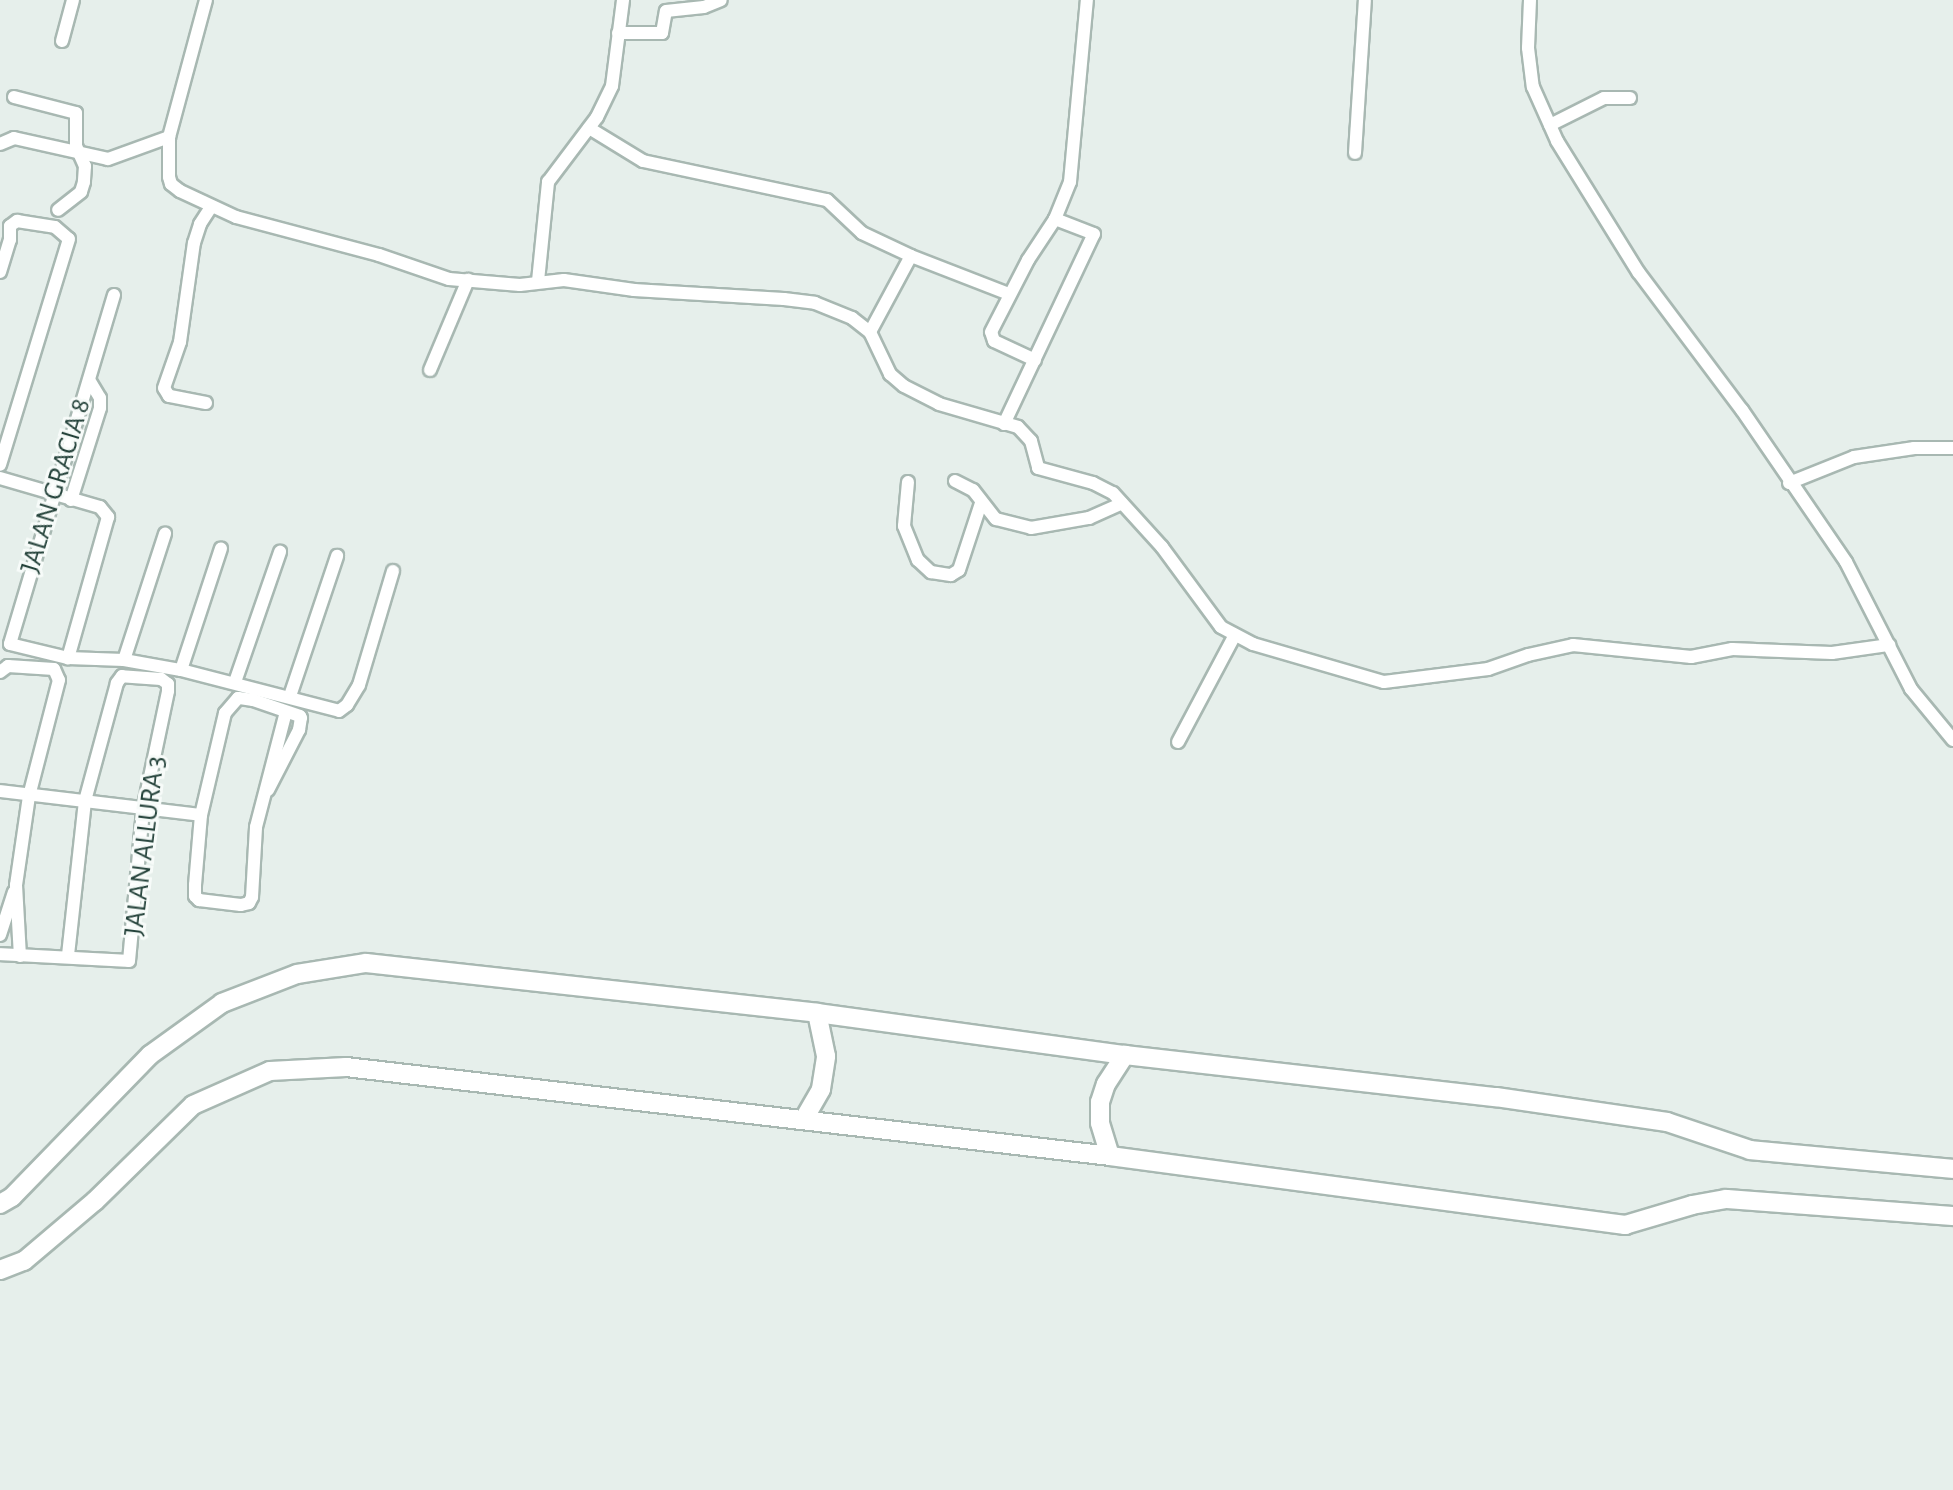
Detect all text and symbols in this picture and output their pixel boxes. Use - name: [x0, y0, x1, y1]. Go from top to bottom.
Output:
- street label: JALAN GRACIA 8: [14, 395, 98, 577]
- street label: JALAN ALLURA 3: [117, 754, 173, 938]

